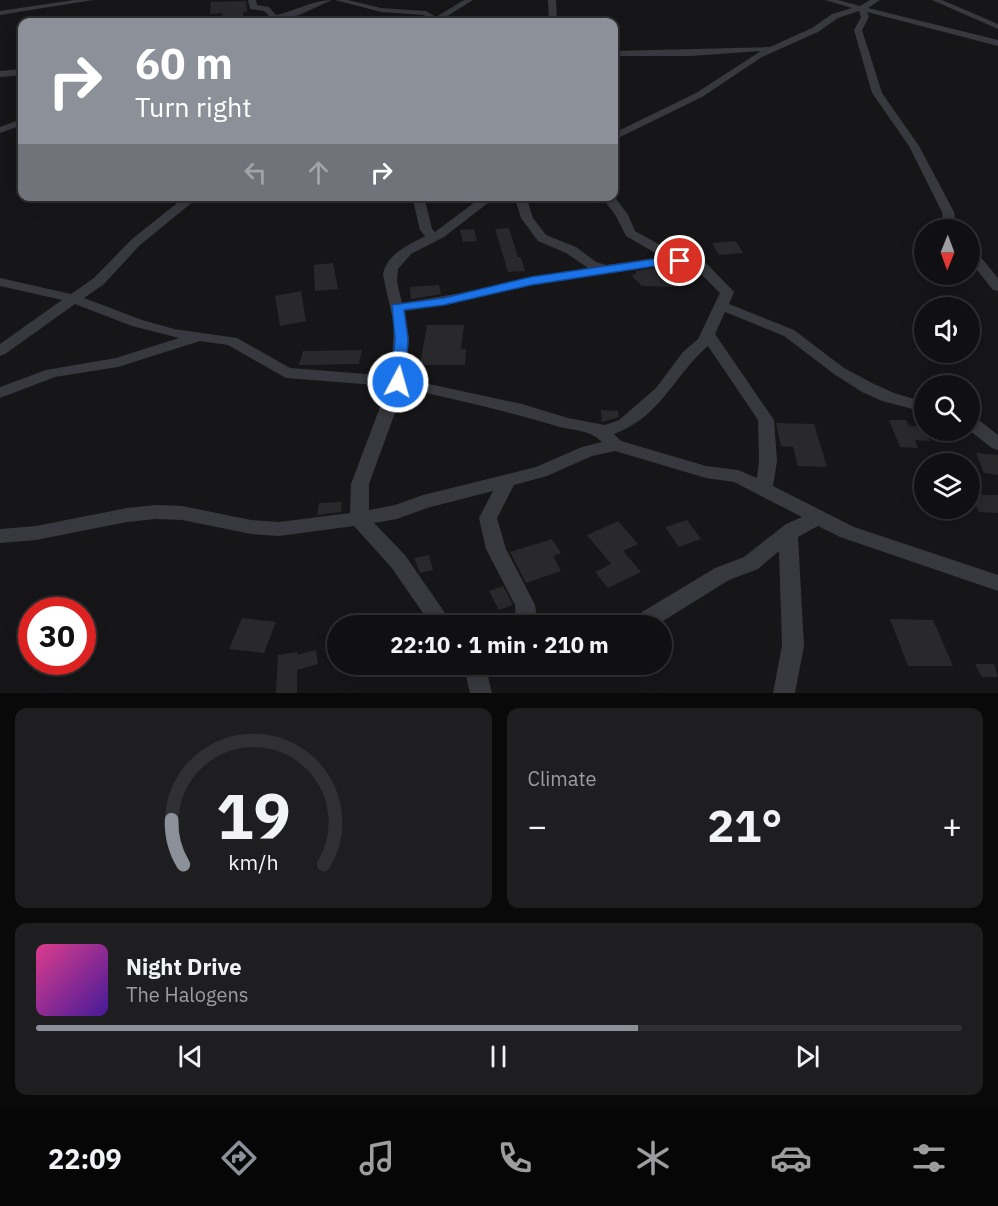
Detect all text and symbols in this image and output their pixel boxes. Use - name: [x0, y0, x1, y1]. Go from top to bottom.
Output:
- text: 60 m: [135, 36, 233, 91]
- icon: right: [36, 42, 114, 120]
- text: Turn right: [135, 89, 252, 124]
- icon: left: [239, 156, 272, 189]
- icon: ahead: [302, 156, 335, 189]
- icon: right: [365, 156, 398, 189]
- north arrow: [914, 219, 980, 285]
- map controls: [914, 219, 980, 519]
- pin: [654, 235, 705, 286]
- icon: arrive: [663, 244, 696, 277]
- button: sound: [914, 297, 980, 363]
- position arrow: [366, 350, 430, 414]
- button: search: [914, 375, 980, 441]
- button: layers: [914, 453, 980, 519]
- speed limit sign: 30: [18, 597, 96, 675]
- text: 22:10 · 1 min · 210 m: [390, 630, 609, 659]
- text: Climate: [528, 765, 596, 792]
- text: 19: [216, 775, 291, 856]
- text: 21°: [707, 796, 782, 854]
- text: −: [528, 804, 547, 847]
- text: +: [942, 804, 962, 847]
- text: km/h: [228, 848, 278, 876]
- text: Night Drive: [126, 952, 242, 981]
- text: The Halogens: [126, 981, 248, 1008]
- icon: previous: [174, 1040, 207, 1073]
- icon: pause: [482, 1040, 515, 1073]
- icon: next: [791, 1040, 824, 1073]
- icon: directions: [218, 1137, 260, 1179]
- icon: music: [356, 1137, 398, 1179]
- icon: phone: [494, 1137, 536, 1179]
- icon: climate: [632, 1137, 674, 1179]
- icon: car: [770, 1137, 812, 1179]
- icon: filters: [908, 1137, 950, 1179]
- text: 22:09: [48, 1141, 122, 1176]

